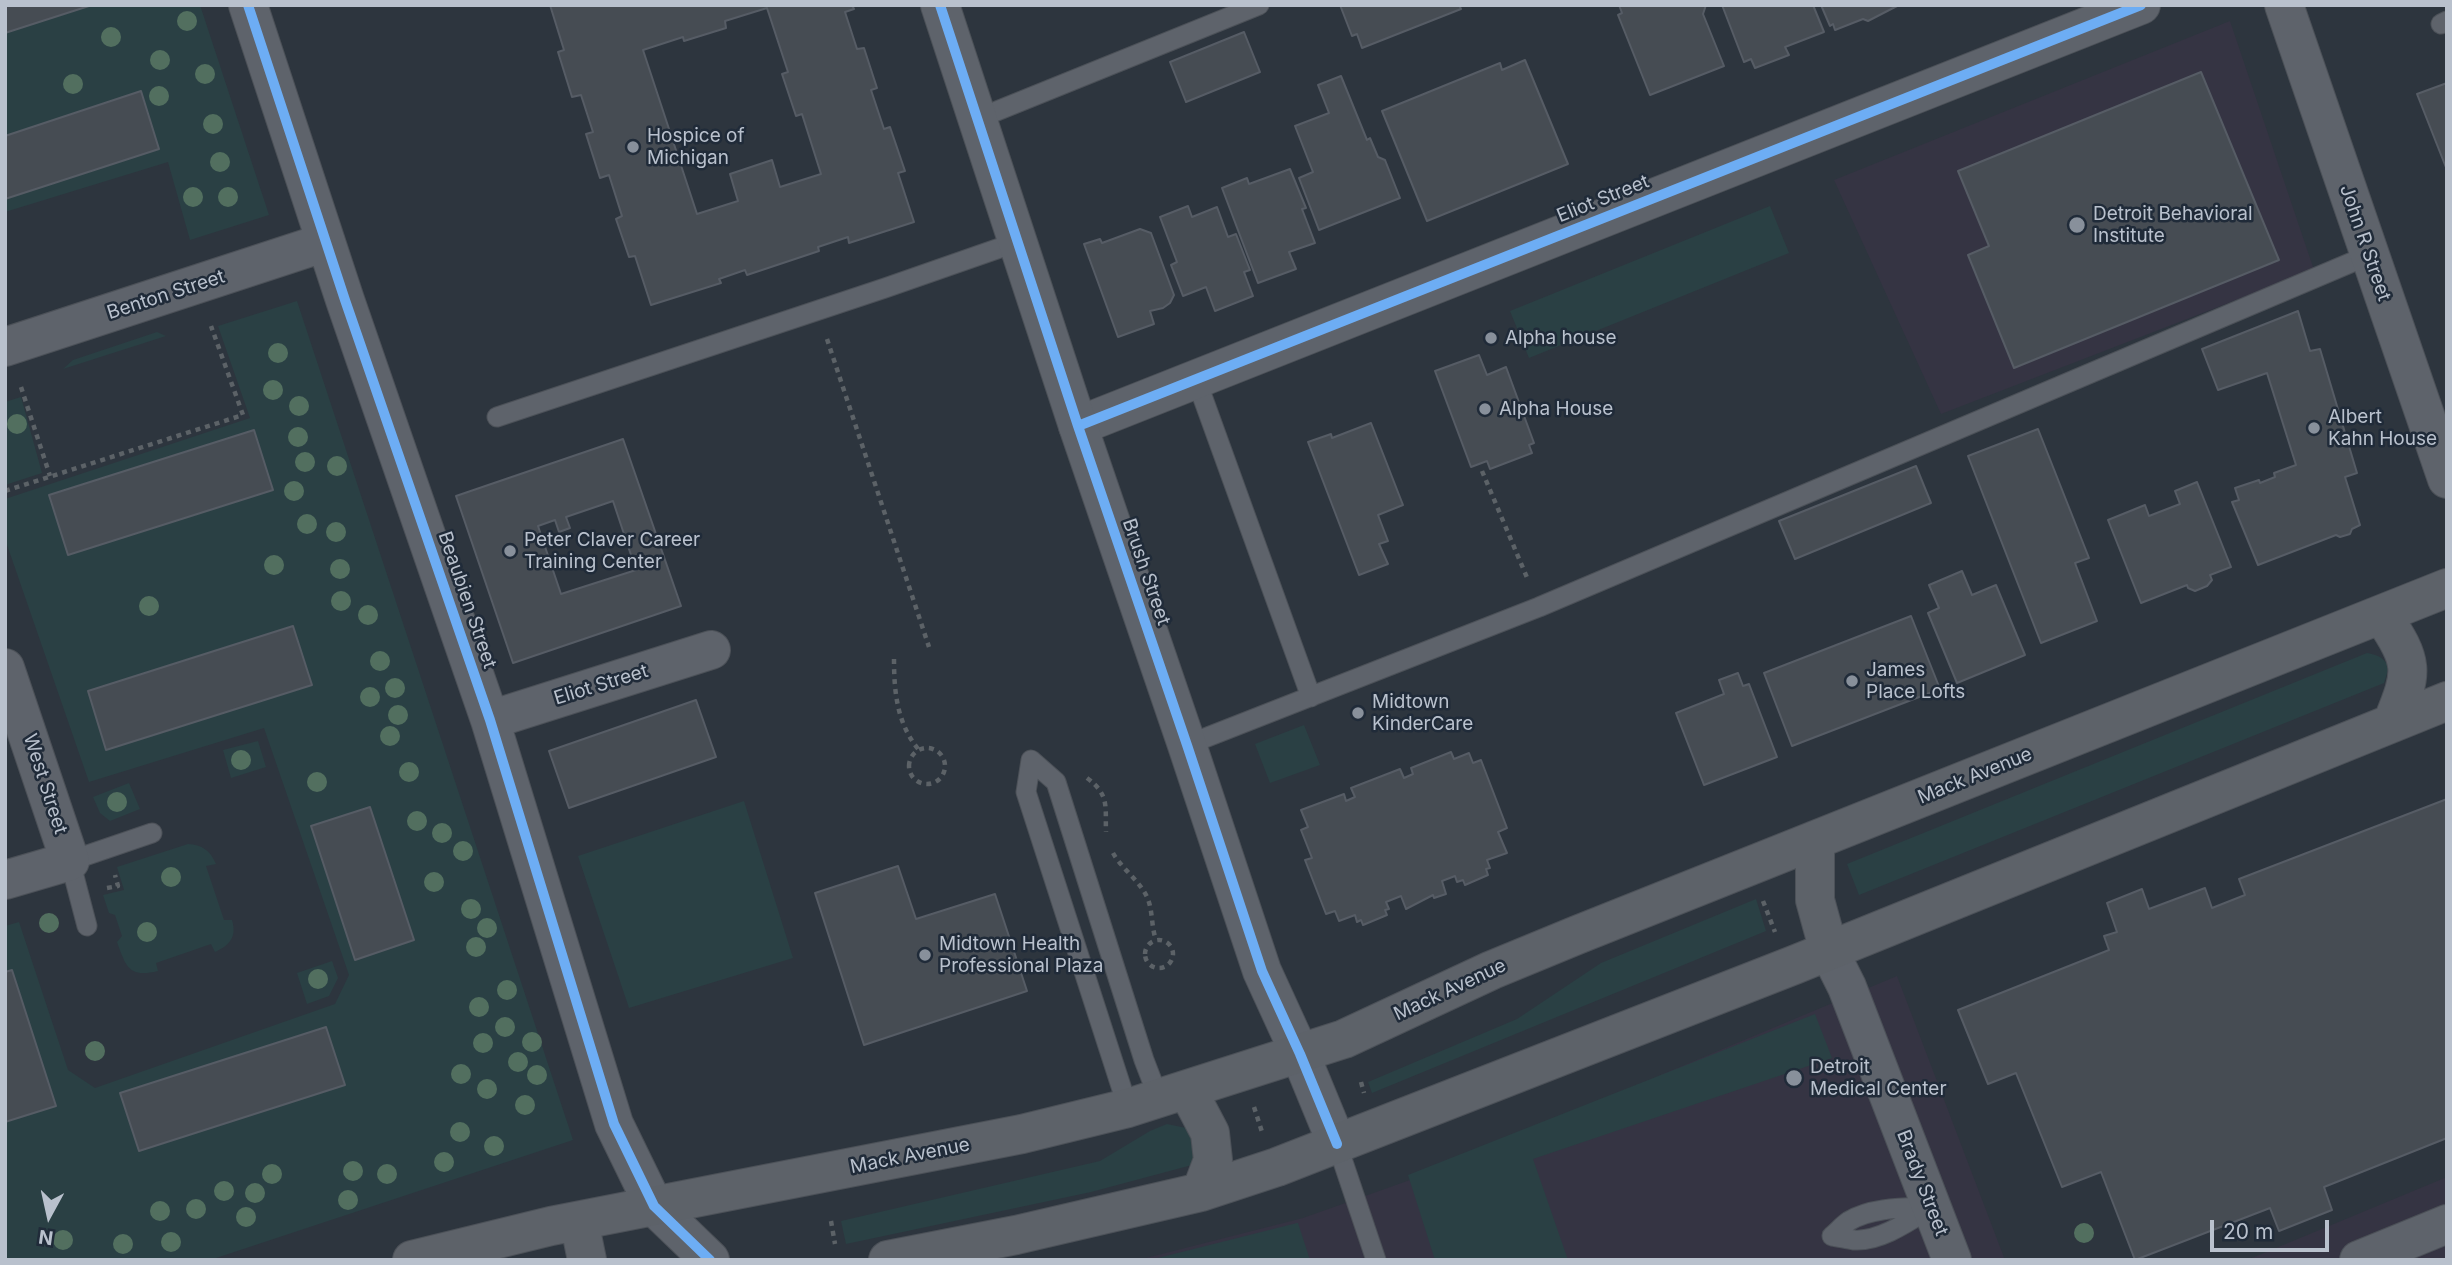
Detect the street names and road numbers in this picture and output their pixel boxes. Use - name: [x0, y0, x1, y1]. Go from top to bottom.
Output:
- street label: Eliot Street: [1554, 170, 1652, 228]
- street label: John R Street: [2334, 182, 2396, 304]
- street label: Benton Street: [104, 265, 228, 325]
- street label: Brush Street: [1117, 516, 1175, 628]
- street label: Beaubien Street: [433, 529, 501, 671]
- street label: Eliot Street: [551, 660, 651, 710]
- street label: West Street: [18, 731, 72, 837]
- street label: Mack Avenue: [1915, 743, 2035, 809]
- street label: Mack Avenue: [1390, 954, 1510, 1026]
- street label: Brady Street: [1891, 1127, 1953, 1239]
- street label: Mack Avenue: [848, 1133, 972, 1179]

